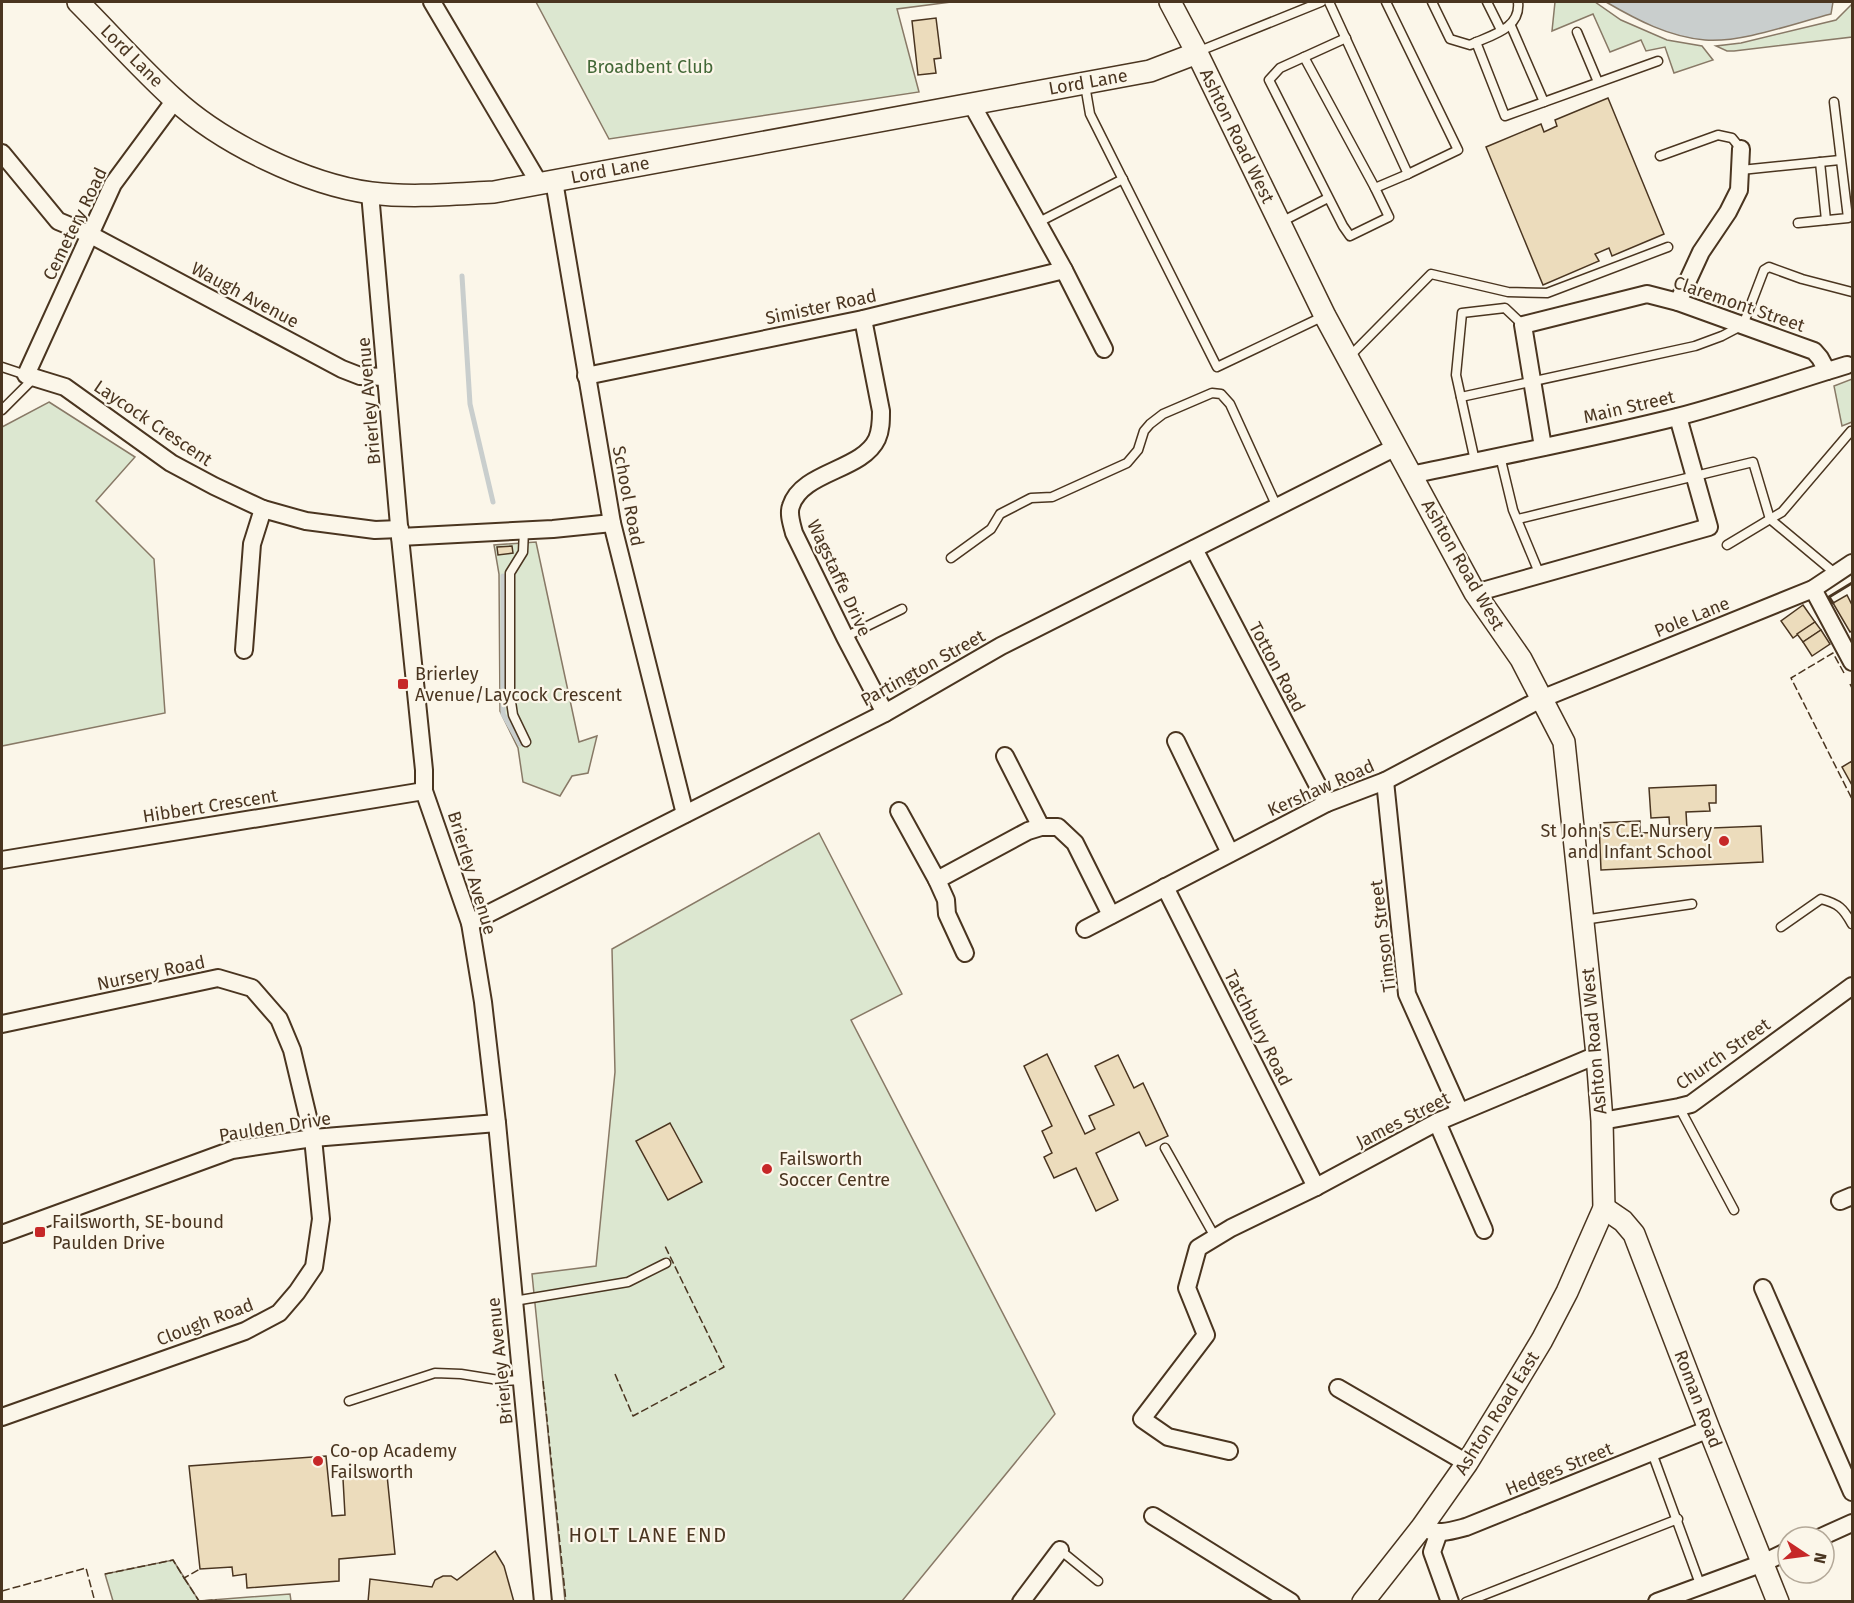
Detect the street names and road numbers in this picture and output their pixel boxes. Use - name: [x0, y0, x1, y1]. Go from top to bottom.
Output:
- street label: Lord Lane: [96, 20, 168, 92]
- street label: Lord Lane: [1047, 64, 1129, 100]
- street label: Ashton Road West: [1195, 65, 1279, 207]
- street label: Lord Lane: [569, 152, 651, 188]
- street label: Cemetery Road: [38, 164, 112, 284]
- street label: Waugh Avenue: [187, 257, 303, 333]
- street label: Claremont Street: [1670, 271, 1808, 337]
- street label: Simister Road: [763, 284, 879, 330]
- street label: Brierley Avenue: [352, 336, 386, 466]
- street label: Laycock Crescent: [90, 375, 217, 471]
- street label: Main Street: [1581, 386, 1677, 428]
- street label: School Road: [608, 444, 648, 548]
- street label: Ashton Road West: [1417, 496, 1510, 635]
- street label: Wagstaffe Drive: [802, 516, 876, 640]
- street label: Pole Lane: [1651, 592, 1733, 642]
- street label: Totton Road: [1244, 618, 1310, 716]
- street label: Partington Street: [857, 625, 989, 711]
- street label: Kershaw Road: [1264, 755, 1378, 821]
- street label: Hibbert Crescent: [141, 784, 280, 828]
- street label: Brierley Avenue: [443, 809, 501, 937]
- street label: Timson Street: [1365, 878, 1401, 993]
- street label: Nursery Road: [95, 951, 207, 995]
- street label: Ashton Road West: [1577, 966, 1611, 1115]
- street label: Tatchbury Road: [1219, 967, 1297, 1089]
- street label: Church Street: [1672, 1013, 1775, 1095]
- street label: James Street: [1352, 1087, 1454, 1153]
- street label: Paulden Drive: [217, 1107, 333, 1147]
- street label: Clough Road: [153, 1293, 257, 1351]
- street label: Brierley Avenue: [482, 1296, 518, 1426]
- street label: Ashton Road East: [1450, 1347, 1544, 1479]
- street label: Roman Road: [1669, 1347, 1727, 1451]
- street label: Hedges Street: [1502, 1437, 1616, 1500]

